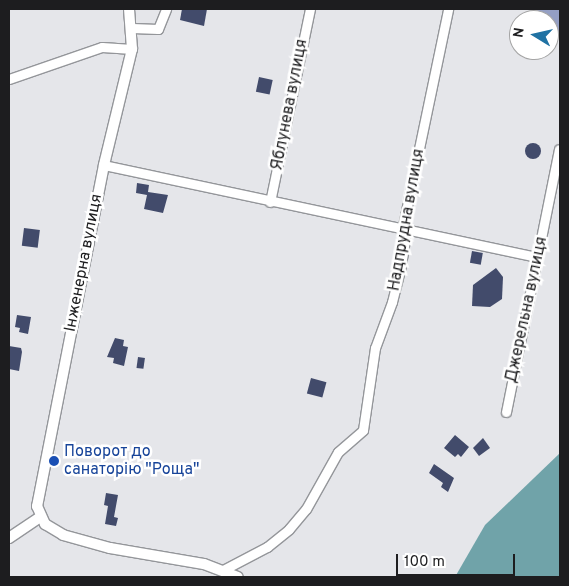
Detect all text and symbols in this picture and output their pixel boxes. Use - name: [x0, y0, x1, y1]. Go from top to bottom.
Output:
- north arrow: [509, 10, 559, 60]
- text: N: [510, 26, 529, 39]
- street label: Яблунева вулиця: [268, 38, 312, 172]
- street label: Надпрудна вулиця: [385, 147, 429, 293]
- street label: Інженерна вулиця: [61, 192, 107, 334]
- street label: Джерельна вулиця: [502, 235, 552, 385]
- place label: Поворот до санаторію "Роща": [64, 442, 199, 480]
- marker: Поворот до санаторію "Роща": [48, 455, 60, 467]
- scale bar: [399, 544, 518, 576]
- text: 100 m: [404, 553, 445, 572]

